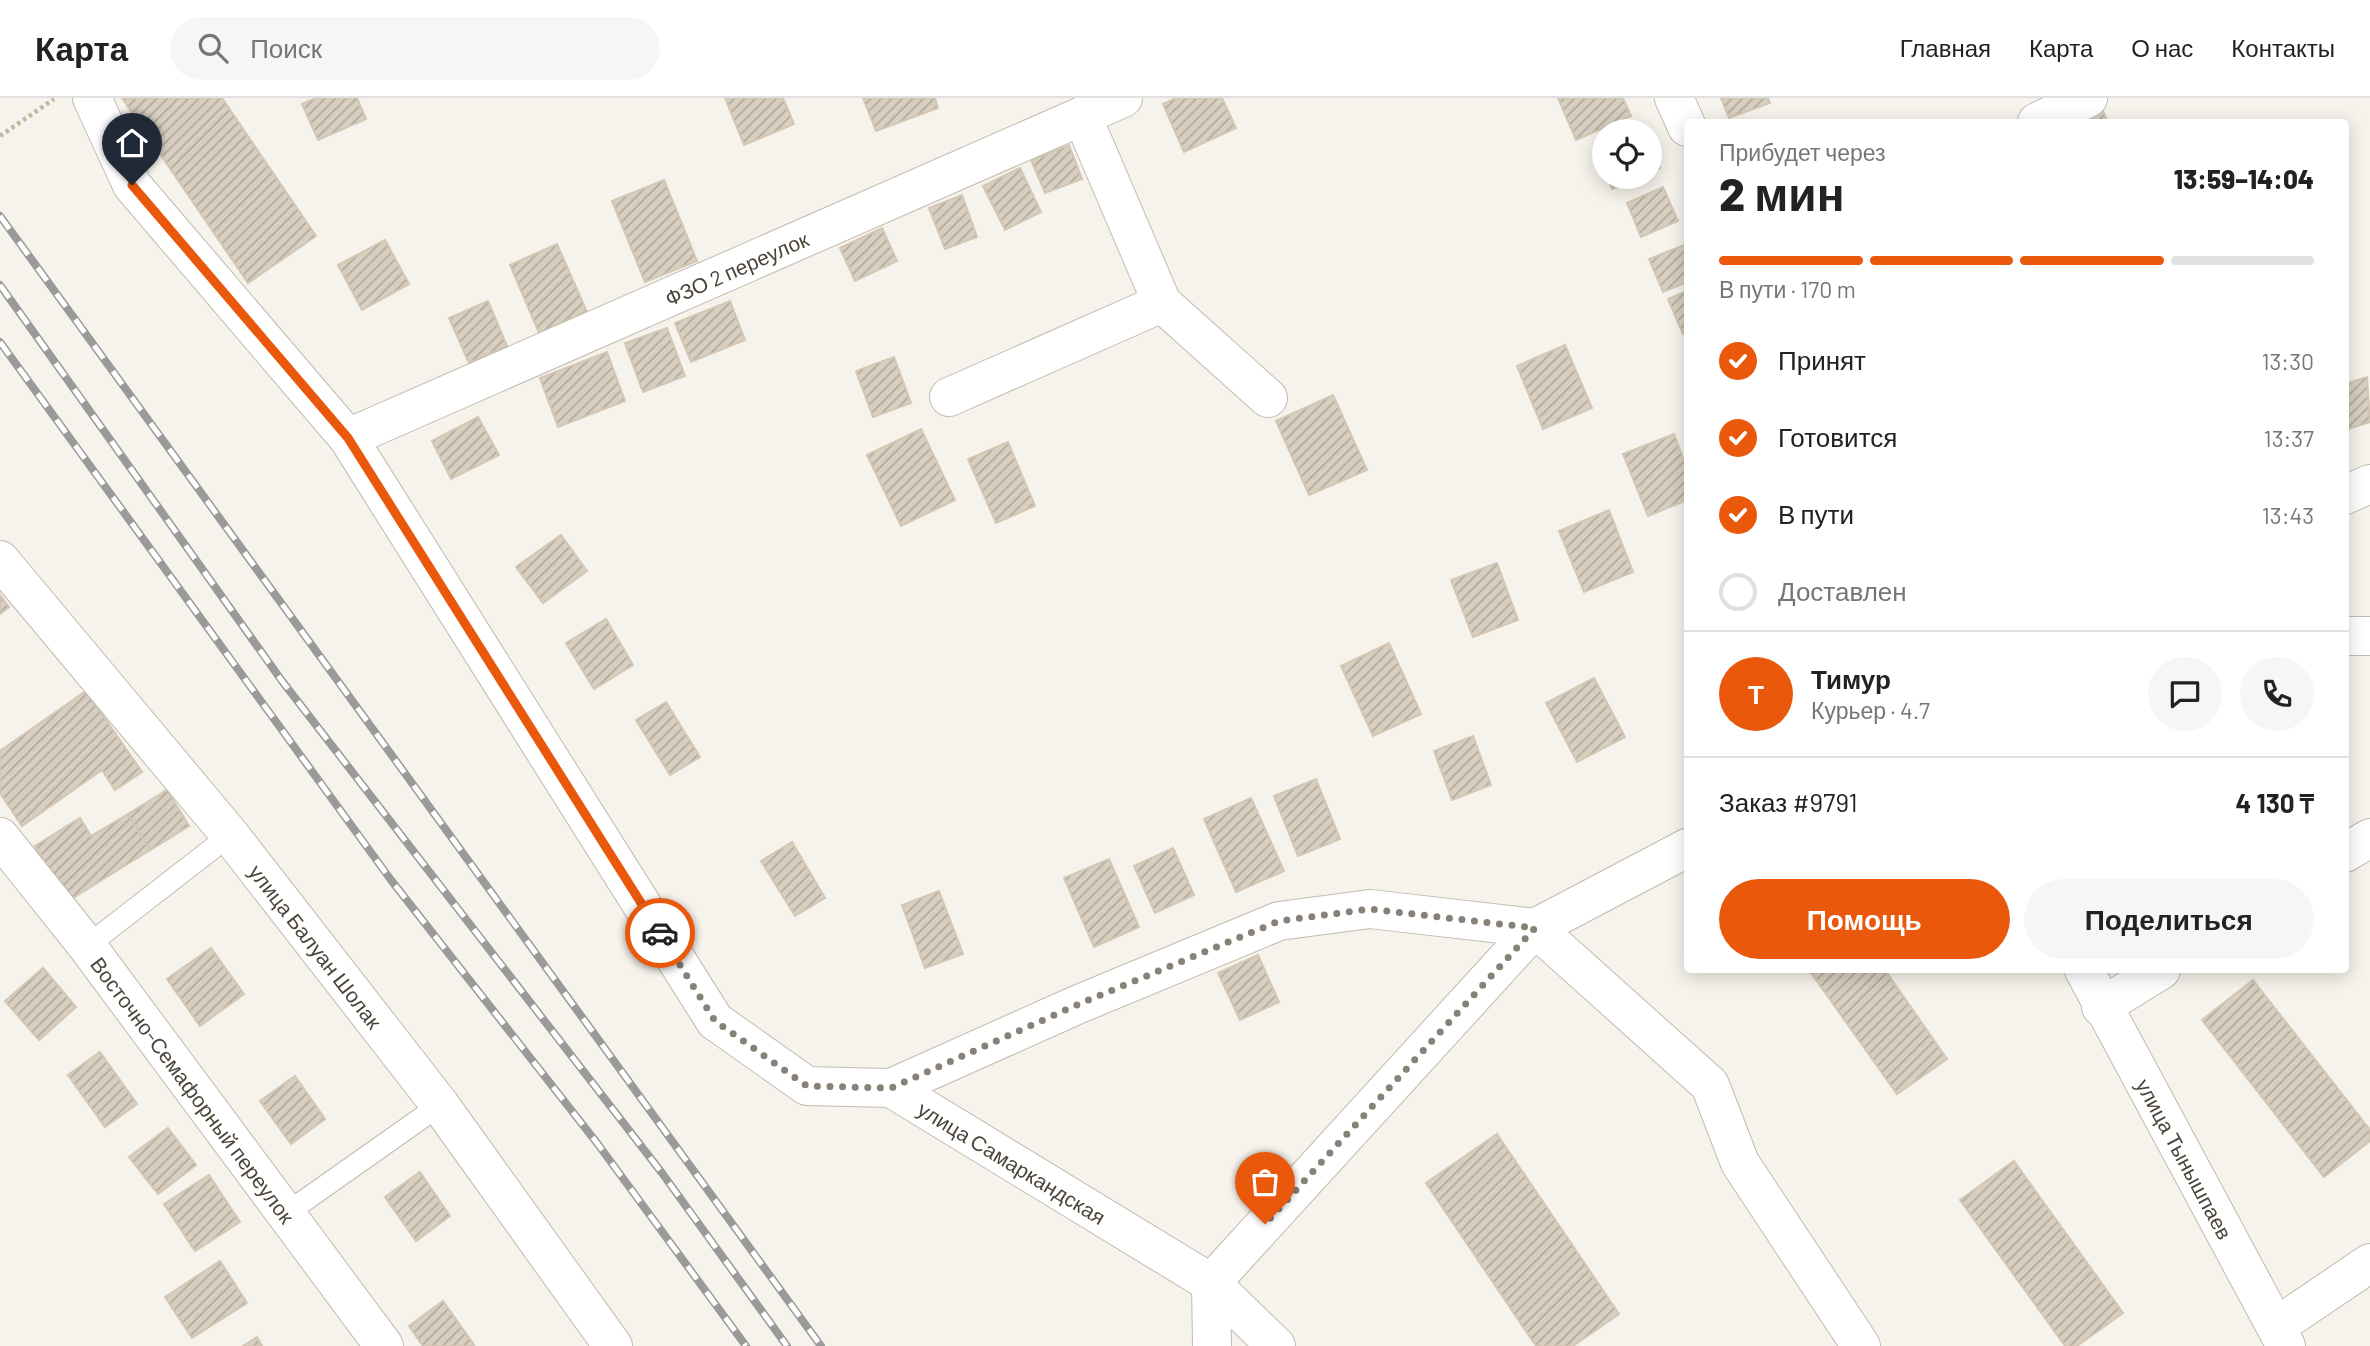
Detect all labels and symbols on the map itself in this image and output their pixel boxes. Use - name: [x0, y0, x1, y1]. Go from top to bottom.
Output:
- pin: [102, 113, 162, 185]
- street label: ФЗО 2 переулок: [661, 225, 813, 310]
- street label: улица Балуан Шолак: [245, 859, 388, 1034]
- courier: [625, 898, 695, 968]
- street label: Восточно-Семафорный переулок: [86, 951, 301, 1228]
- street label: улица Тынышпаев: [2132, 1074, 2239, 1243]
- street label: улица Самаркандская: [914, 1095, 1111, 1229]
- pin: [1235, 1152, 1295, 1224]

